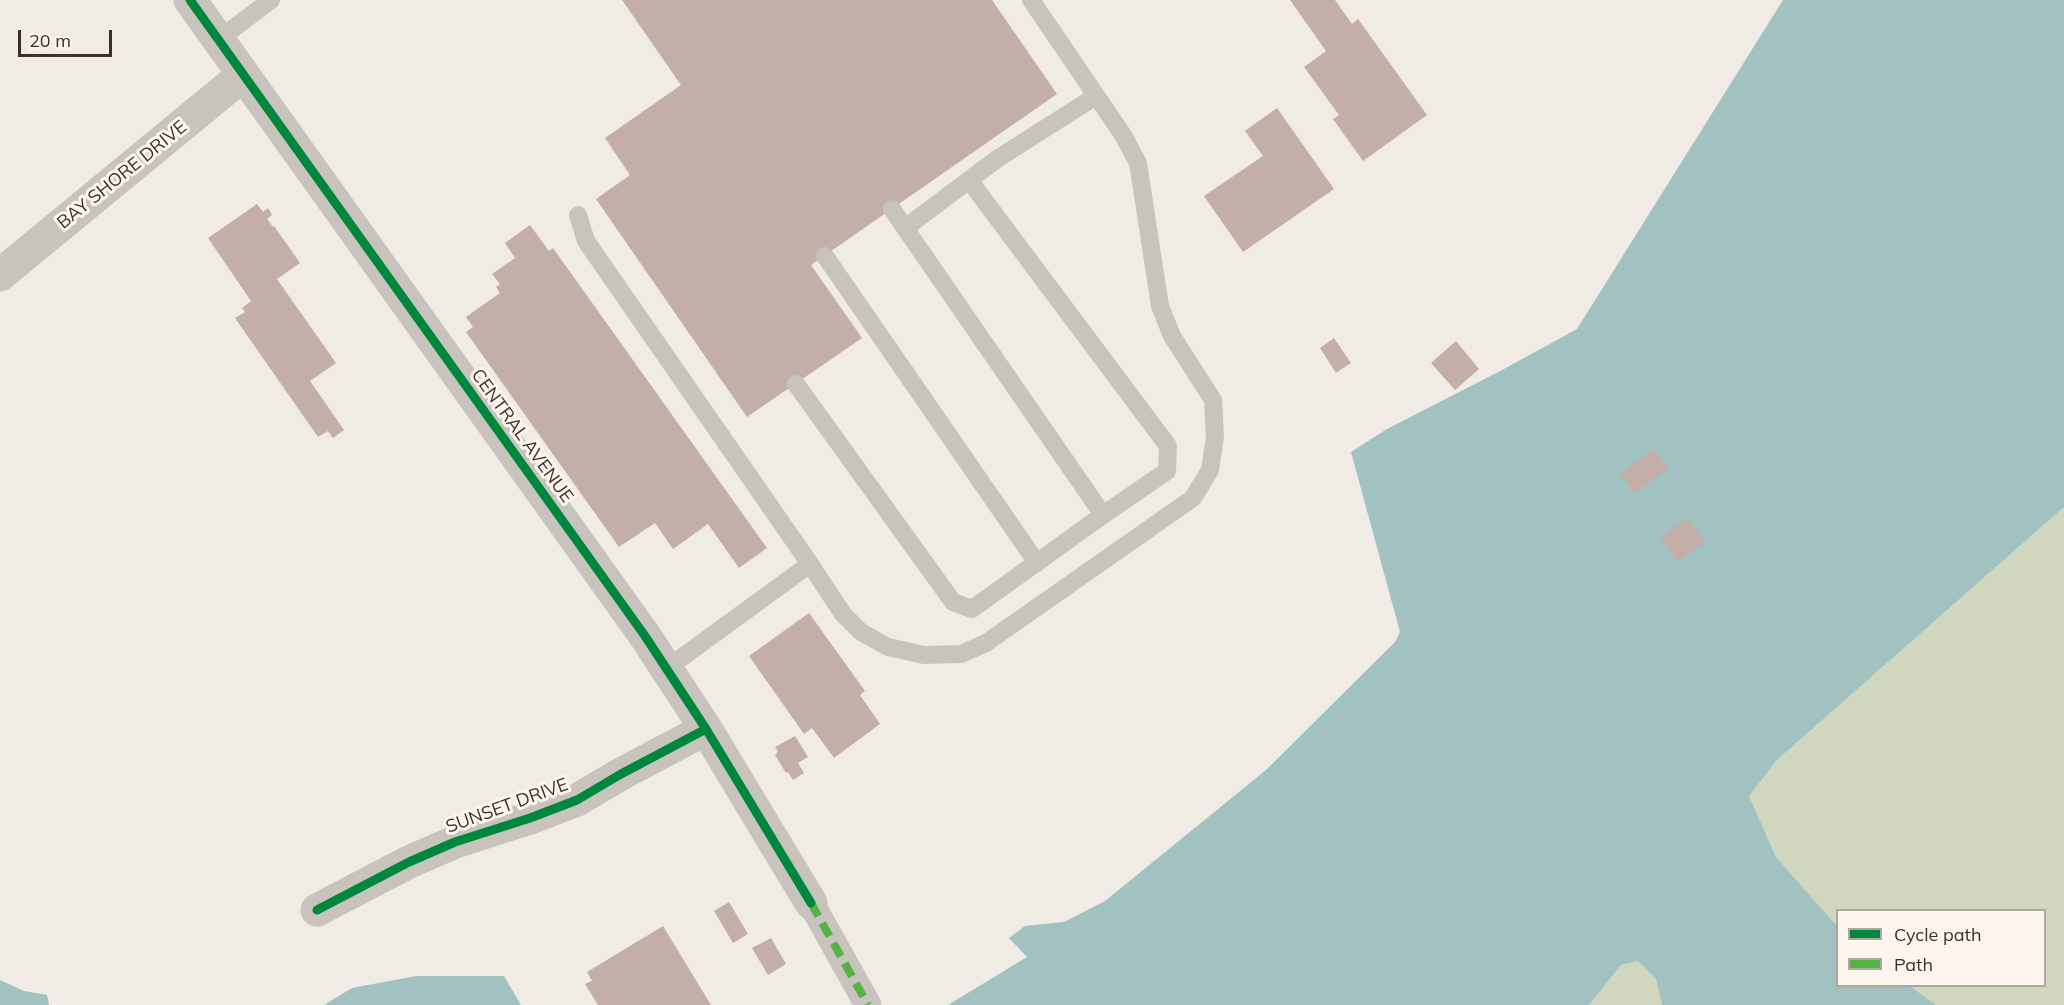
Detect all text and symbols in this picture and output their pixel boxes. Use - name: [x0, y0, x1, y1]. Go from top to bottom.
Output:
- scale bar: [21, 18, 116, 56]
- text: 20 m: [29, 29, 71, 52]
- street label: BAY SHORE DRIVE: [53, 116, 191, 234]
- street label: CENTRAL AVENUE: [466, 365, 578, 507]
- street label: SUNSET DRIVE: [443, 774, 571, 838]
- legend: [1836, 909, 2046, 987]
- text: Cycle path: [1894, 923, 1981, 946]
- text: Path: [1894, 953, 1933, 976]

